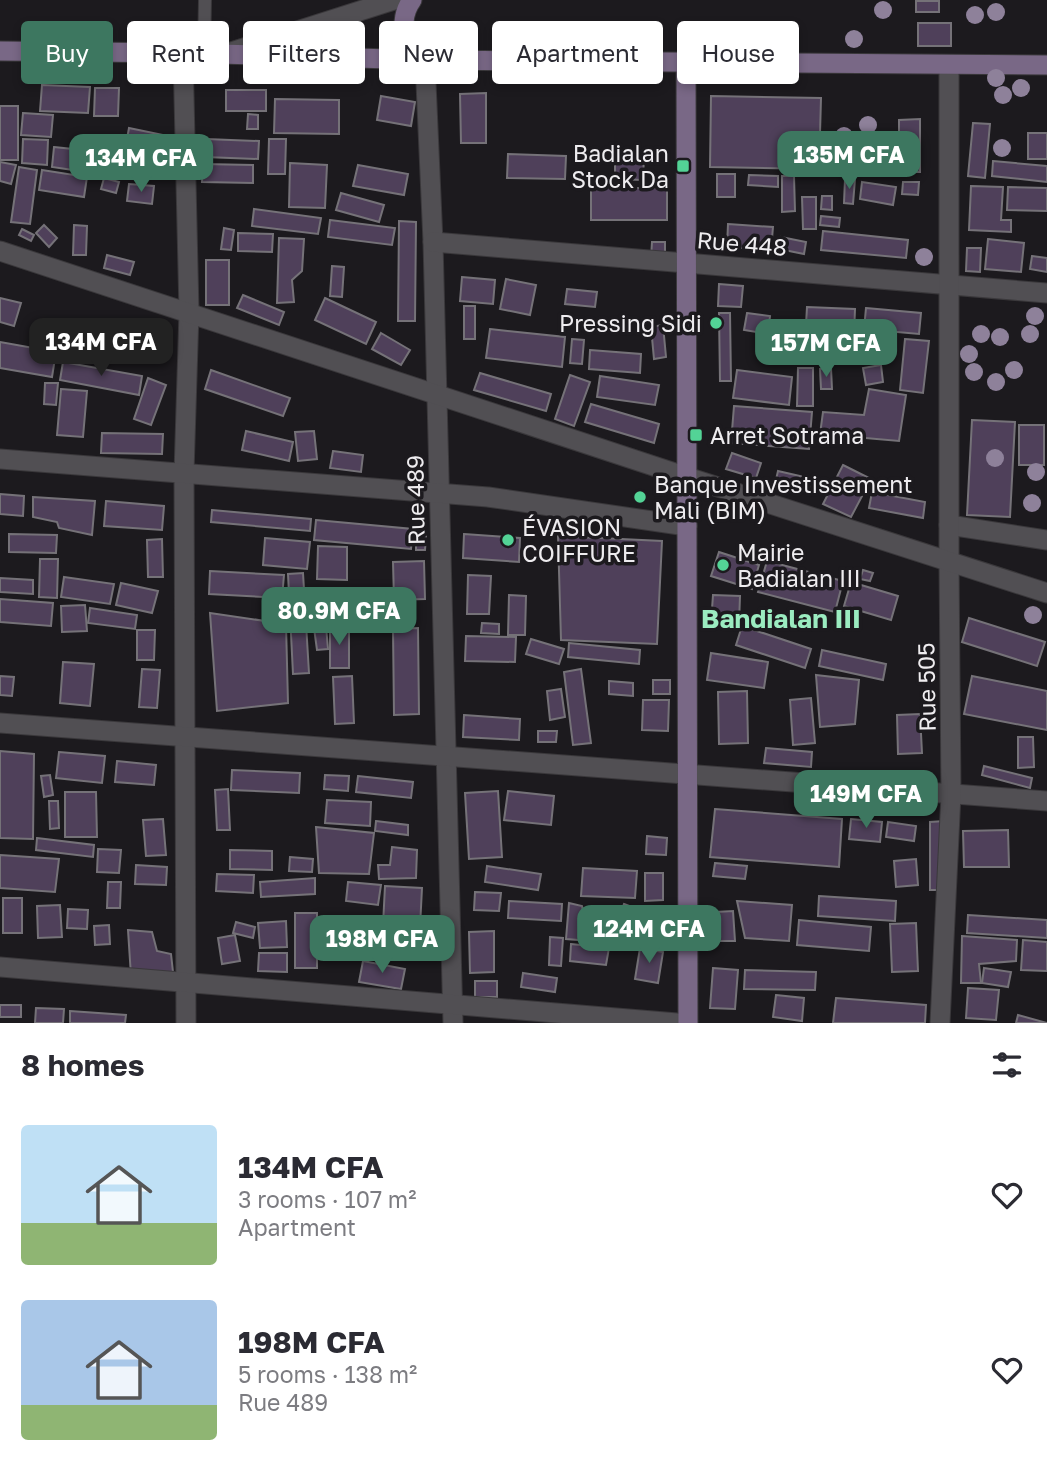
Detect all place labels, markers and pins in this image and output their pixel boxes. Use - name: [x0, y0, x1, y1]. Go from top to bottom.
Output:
- pin: 135M CFA: [777, 132, 921, 191]
- pin: 134M CFA: [69, 134, 213, 194]
- place label: Badialan Stock Da: [571, 139, 669, 193]
- marker: Badialan Stock Da: [675, 158, 691, 174]
- place label: Pressing Sidi: [559, 309, 702, 337]
- marker: Pressing Sidi: [708, 315, 724, 331]
- pin: 134M CFA: [29, 318, 173, 378]
- pin: 157M CFA: [754, 320, 898, 379]
- place label: Arret Sotrama: [710, 421, 864, 449]
- marker: Arret Sotrama: [688, 427, 704, 443]
- place label: Banque Investissement Mali (BIM): [654, 470, 912, 524]
- marker: Banque Investissement Mali (BIM): [632, 489, 648, 505]
- place label: ÉVASION COIFFURE: [522, 513, 636, 567]
- marker: ÉVASION COIFFURE: [500, 532, 516, 548]
- place label: Mairie Badialan III: [737, 538, 861, 592]
- marker: Mairie Badialan III: [715, 557, 731, 573]
- pin: 80.9M CFA: [259, 588, 419, 647]
- pin: 149M CFA: [794, 770, 938, 830]
- pin: 124M CFA: [577, 906, 721, 965]
- pin: 198M CFA: [310, 916, 454, 975]

